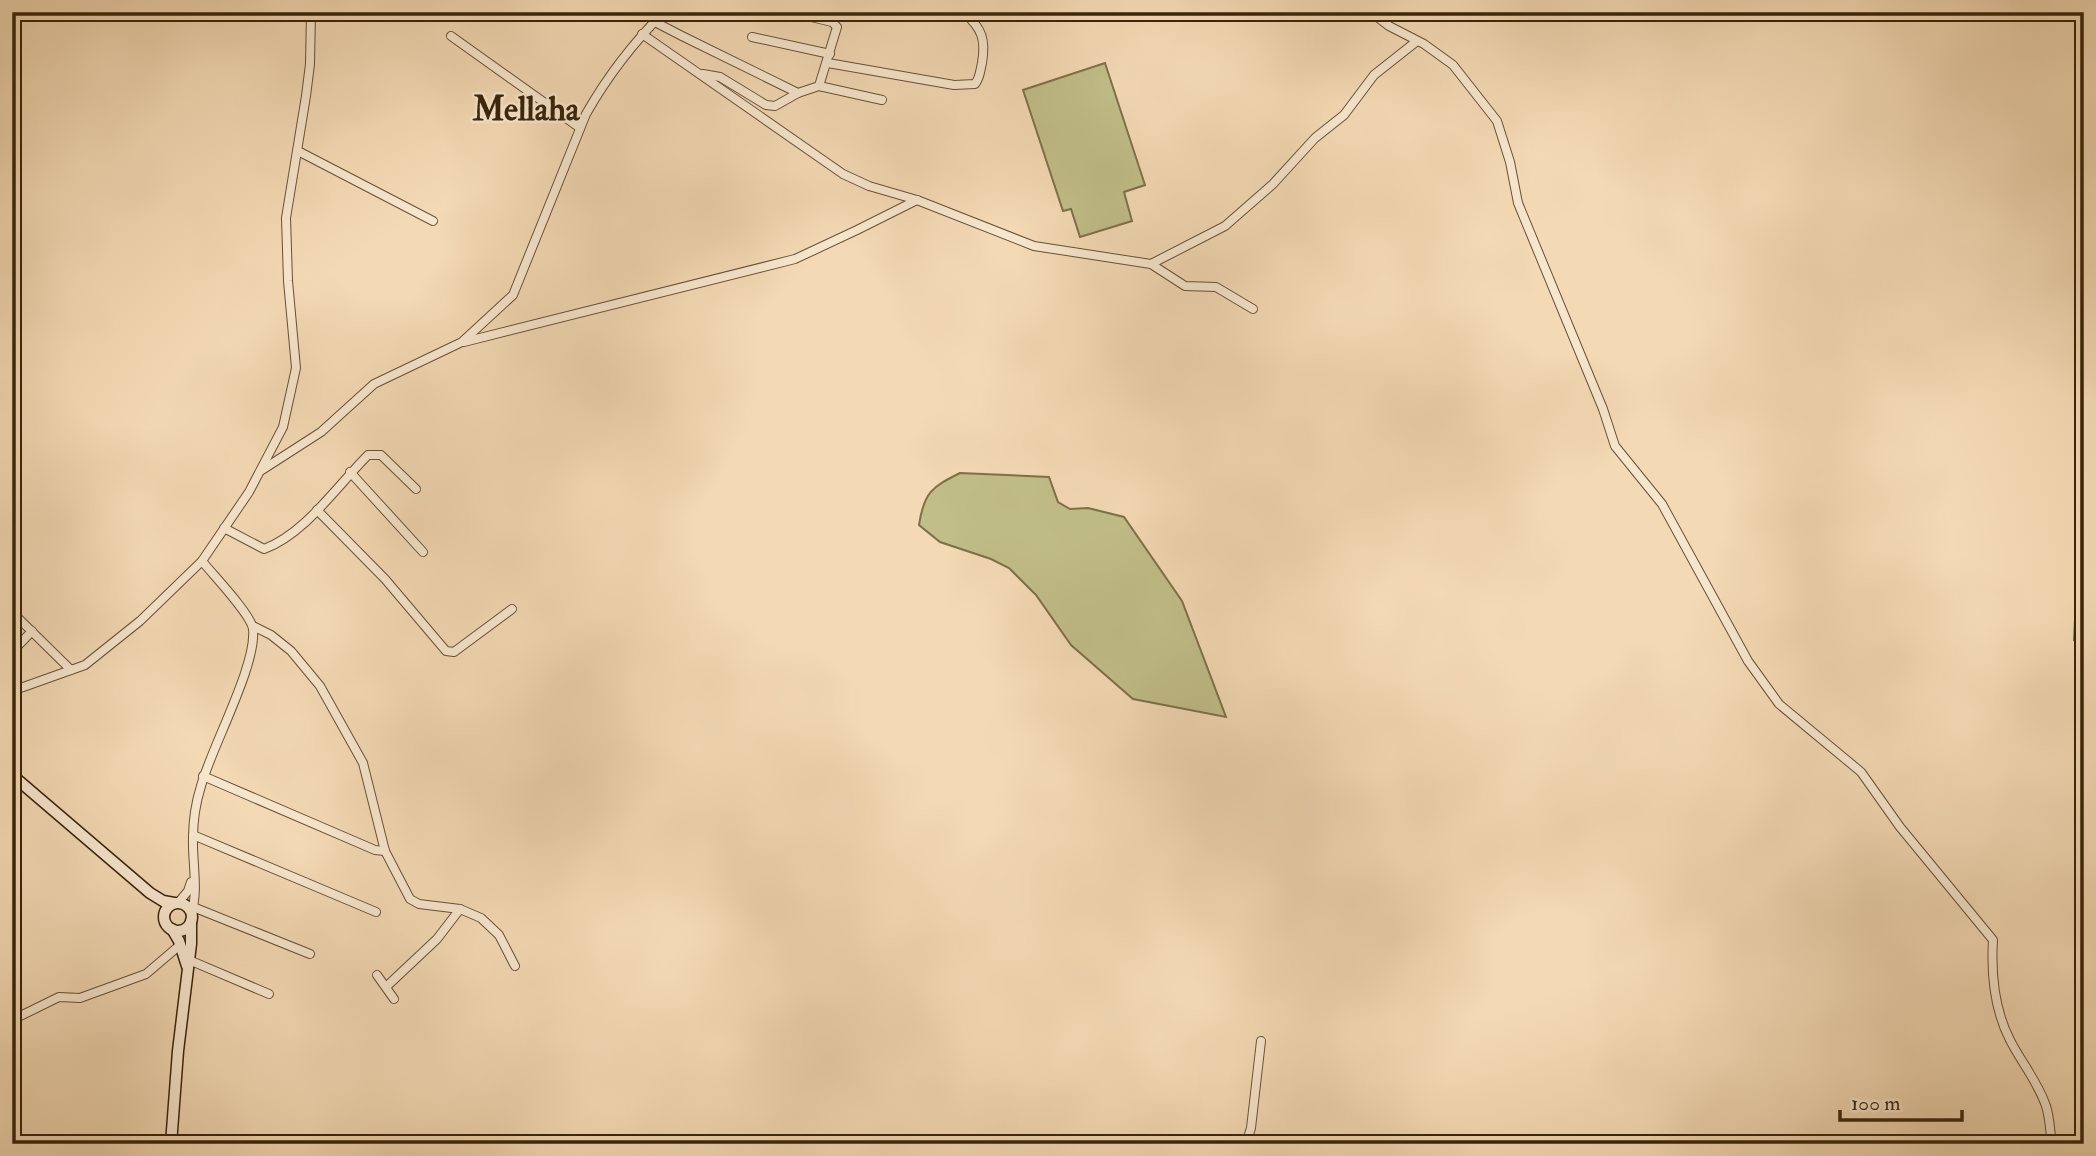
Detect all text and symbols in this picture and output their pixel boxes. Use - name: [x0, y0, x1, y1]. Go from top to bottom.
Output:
- district label: Mellaha: [472, 89, 581, 130]
- scale bar: [1840, 1079, 1963, 1123]
- text: 100 m: [1851, 1090, 1901, 1117]

